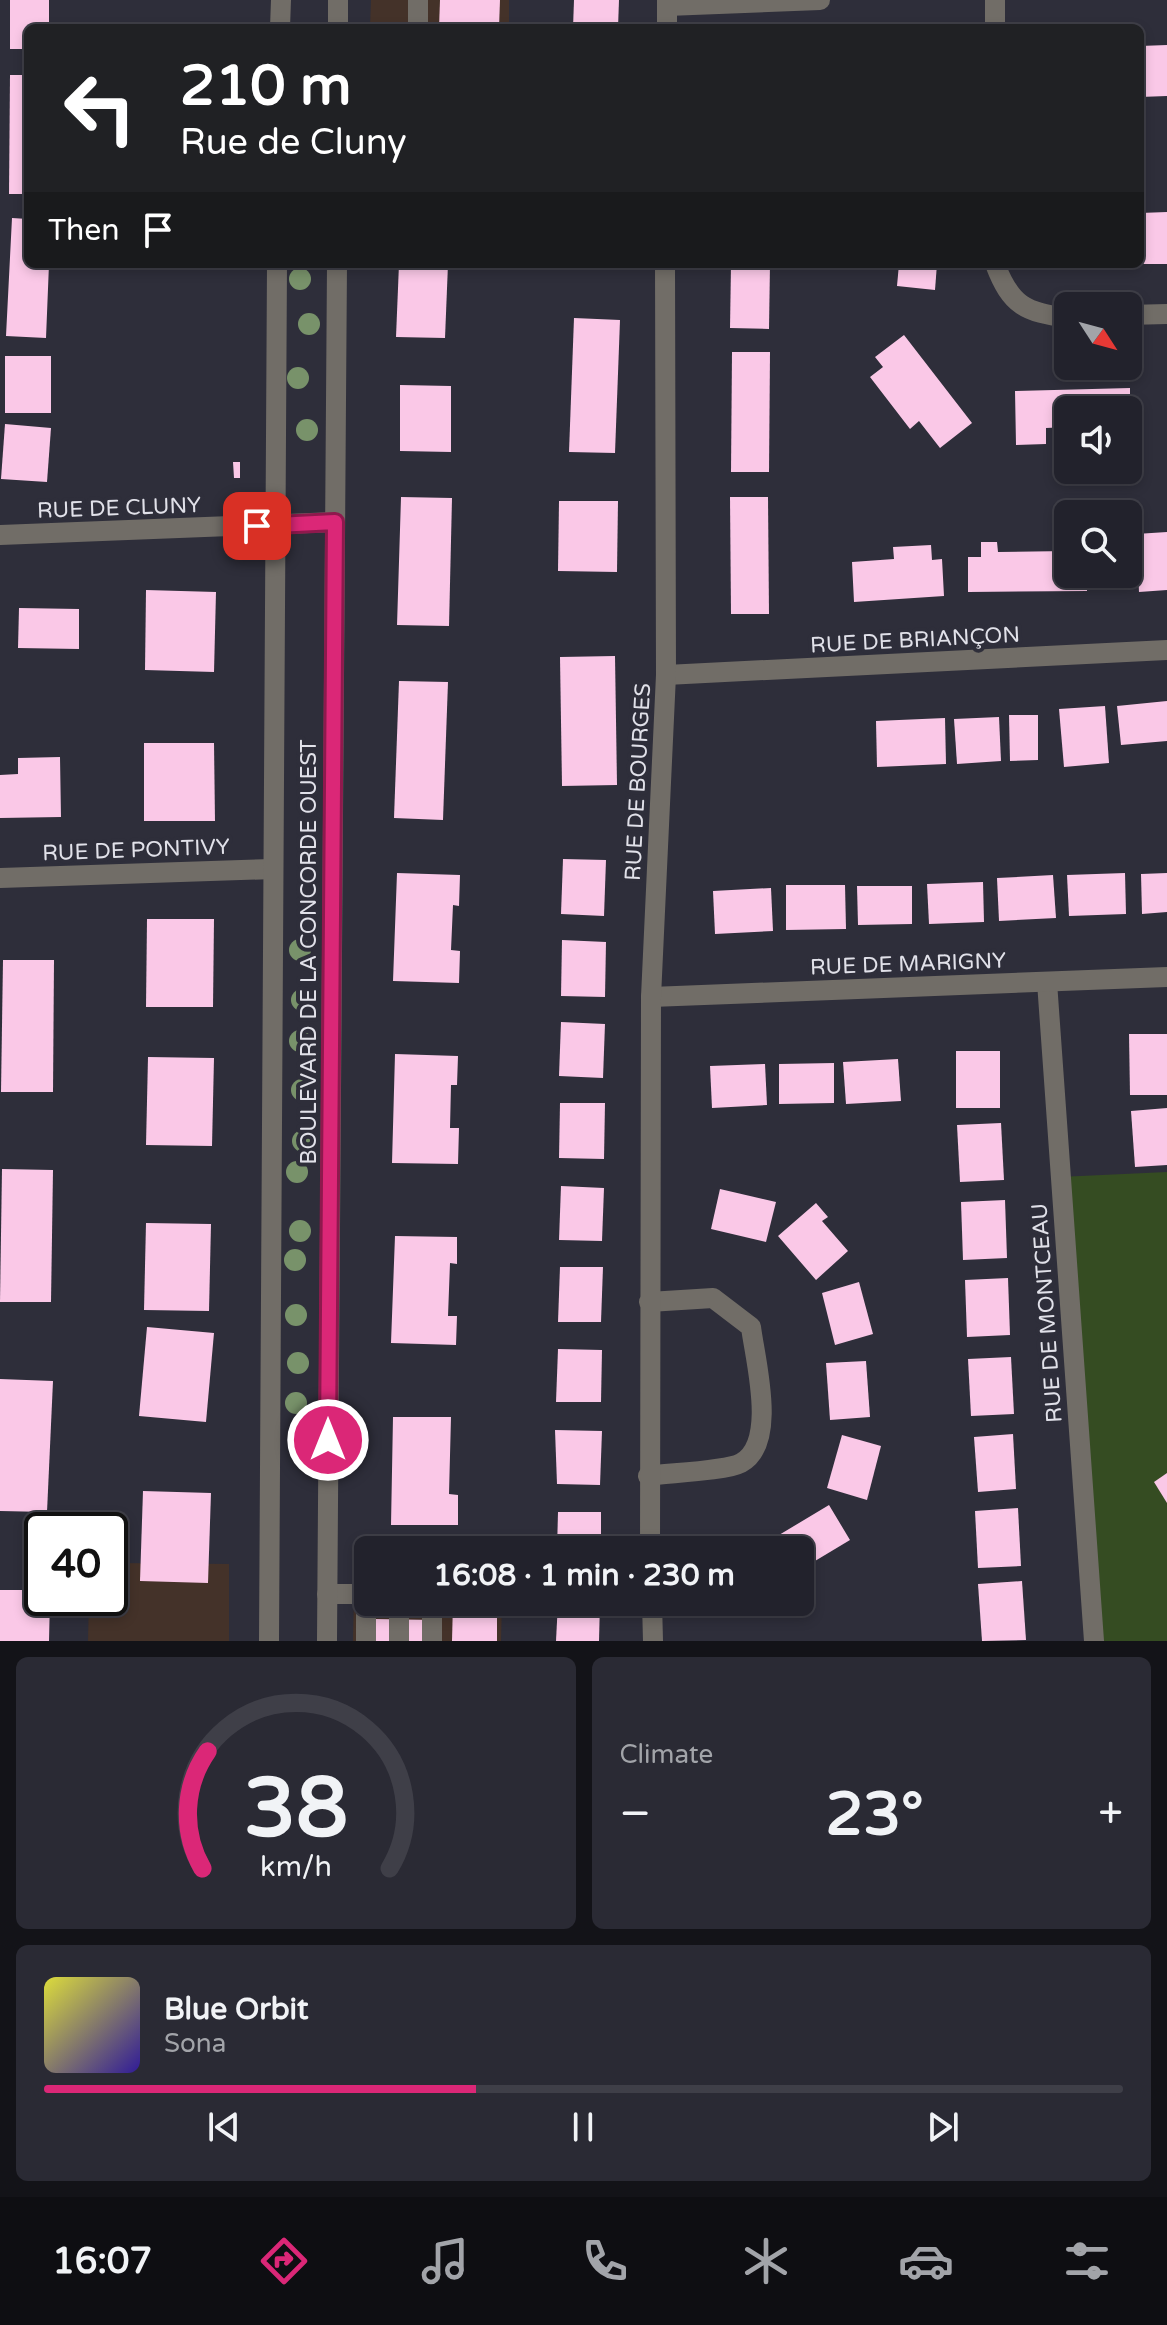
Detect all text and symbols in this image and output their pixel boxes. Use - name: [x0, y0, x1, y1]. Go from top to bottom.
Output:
- text: 210 m: [180, 53, 351, 120]
- icon: left: [48, 56, 152, 160]
- text: Rue de Cluny: [180, 121, 407, 164]
- icon: arrive: [136, 208, 180, 252]
- text: Then: [48, 212, 120, 249]
- north arrow: [1054, 292, 1142, 380]
- map controls: [1054, 292, 1142, 588]
- button: sound: [1054, 396, 1142, 484]
- street label: RUE DE CLUNY: [36, 492, 202, 524]
- pin: [223, 492, 291, 560]
- button: search: [1054, 500, 1142, 588]
- icon: arrive: [235, 504, 279, 548]
- street label: RUE DE BRIANÇON: [810, 622, 1021, 658]
- street label: RUE DE BOURGES: [620, 682, 656, 882]
- street label: BOULEVARD DE LA CONCORDE OUEST: [296, 739, 322, 1165]
- street label: RUE DE PONTIVY: [42, 834, 230, 866]
- street label: RUE DE MARIGNY: [809, 948, 1007, 980]
- street label: RUE DE MONTCEAU: [1026, 1202, 1068, 1424]
- position arrow: [286, 1398, 370, 1482]
- speed limit sign: 40: [24, 1512, 128, 1616]
- text: 16:08 · 1 min · 230 m: [433, 1557, 735, 1594]
- text: Climate: [620, 1739, 713, 1770]
- text: 38: [244, 1759, 348, 1859]
- text: 23°: [826, 1779, 924, 1851]
- text: −: [620, 1788, 651, 1841]
- text: +: [1098, 1788, 1123, 1841]
- text: km/h: [260, 1850, 332, 1884]
- text: Blue Orbit: [164, 1991, 309, 2028]
- text: Sona: [164, 2028, 226, 2059]
- icon: previous: [202, 2105, 246, 2149]
- icon: pause: [561, 2105, 605, 2149]
- icon: next: [921, 2105, 965, 2149]
- icon: directions: [256, 2233, 312, 2289]
- icon: music: [417, 2233, 473, 2289]
- icon: phone: [577, 2233, 633, 2289]
- icon: climate: [738, 2233, 794, 2289]
- icon: car: [898, 2233, 954, 2289]
- icon: filters: [1059, 2233, 1115, 2289]
- text: 16:07: [52, 2240, 152, 2283]

